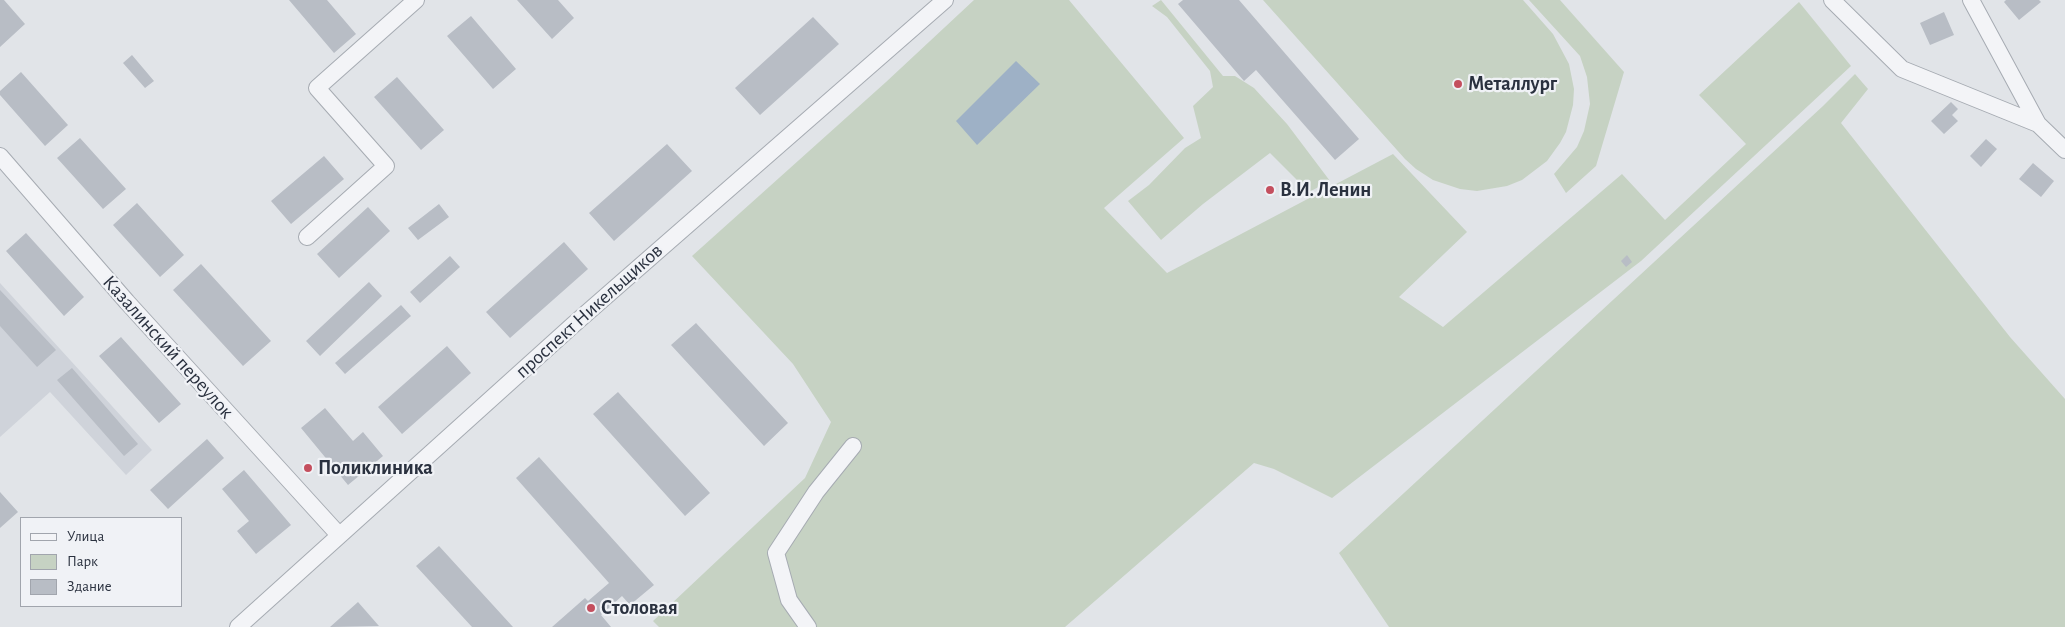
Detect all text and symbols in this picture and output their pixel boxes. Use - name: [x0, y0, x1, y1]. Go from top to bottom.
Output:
- place label: Металлург: [1468, 72, 1557, 96]
- marker: Металлург: [1452, 78, 1464, 90]
- place label: В.И. Ленин: [1280, 178, 1371, 202]
- marker: В.И. Ленин: [1264, 184, 1276, 196]
- street label: проспект Никельщиков: [510, 239, 668, 383]
- street label: Казалинский переулок: [97, 270, 239, 424]
- place label: Поликлиника: [318, 456, 433, 480]
- marker: Поликлиника: [302, 462, 314, 474]
- legend: [20, 517, 182, 607]
- text: Улица: [67, 529, 104, 544]
- text: Парк: [67, 554, 98, 569]
- text: Здание: [67, 579, 112, 594]
- place label: Столовая: [601, 596, 678, 620]
- marker: Столовая: [585, 602, 597, 614]

